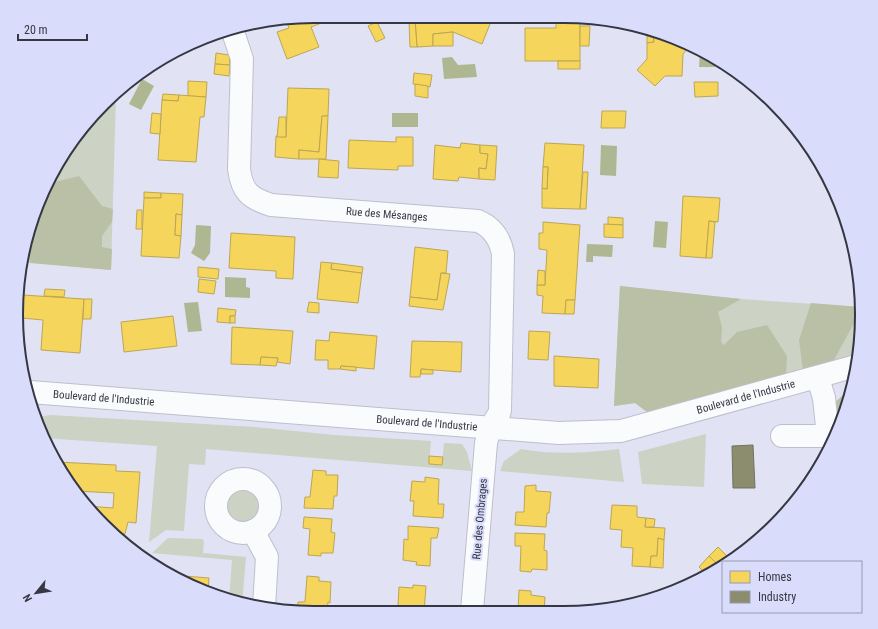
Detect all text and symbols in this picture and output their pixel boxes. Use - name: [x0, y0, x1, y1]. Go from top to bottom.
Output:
- scale bar: [18, 16, 87, 42]
- text: 20 m: [24, 23, 48, 37]
- street label: Rue des Mésanges: [346, 204, 428, 224]
- street label: Boulevard de l'Industrie: [695, 377, 796, 416]
- street label: Boulevard de l'Industrie: [53, 387, 155, 408]
- street label: Boulevard de l'Industrie: [376, 412, 478, 433]
- street label: Rue des Ombrages: [470, 478, 490, 560]
- legend: [722, 561, 862, 613]
- text: Homes: [758, 570, 792, 584]
- north arrow: [16, 573, 56, 613]
- text: Industry: [758, 590, 796, 604]
- text: N: [20, 591, 35, 604]

